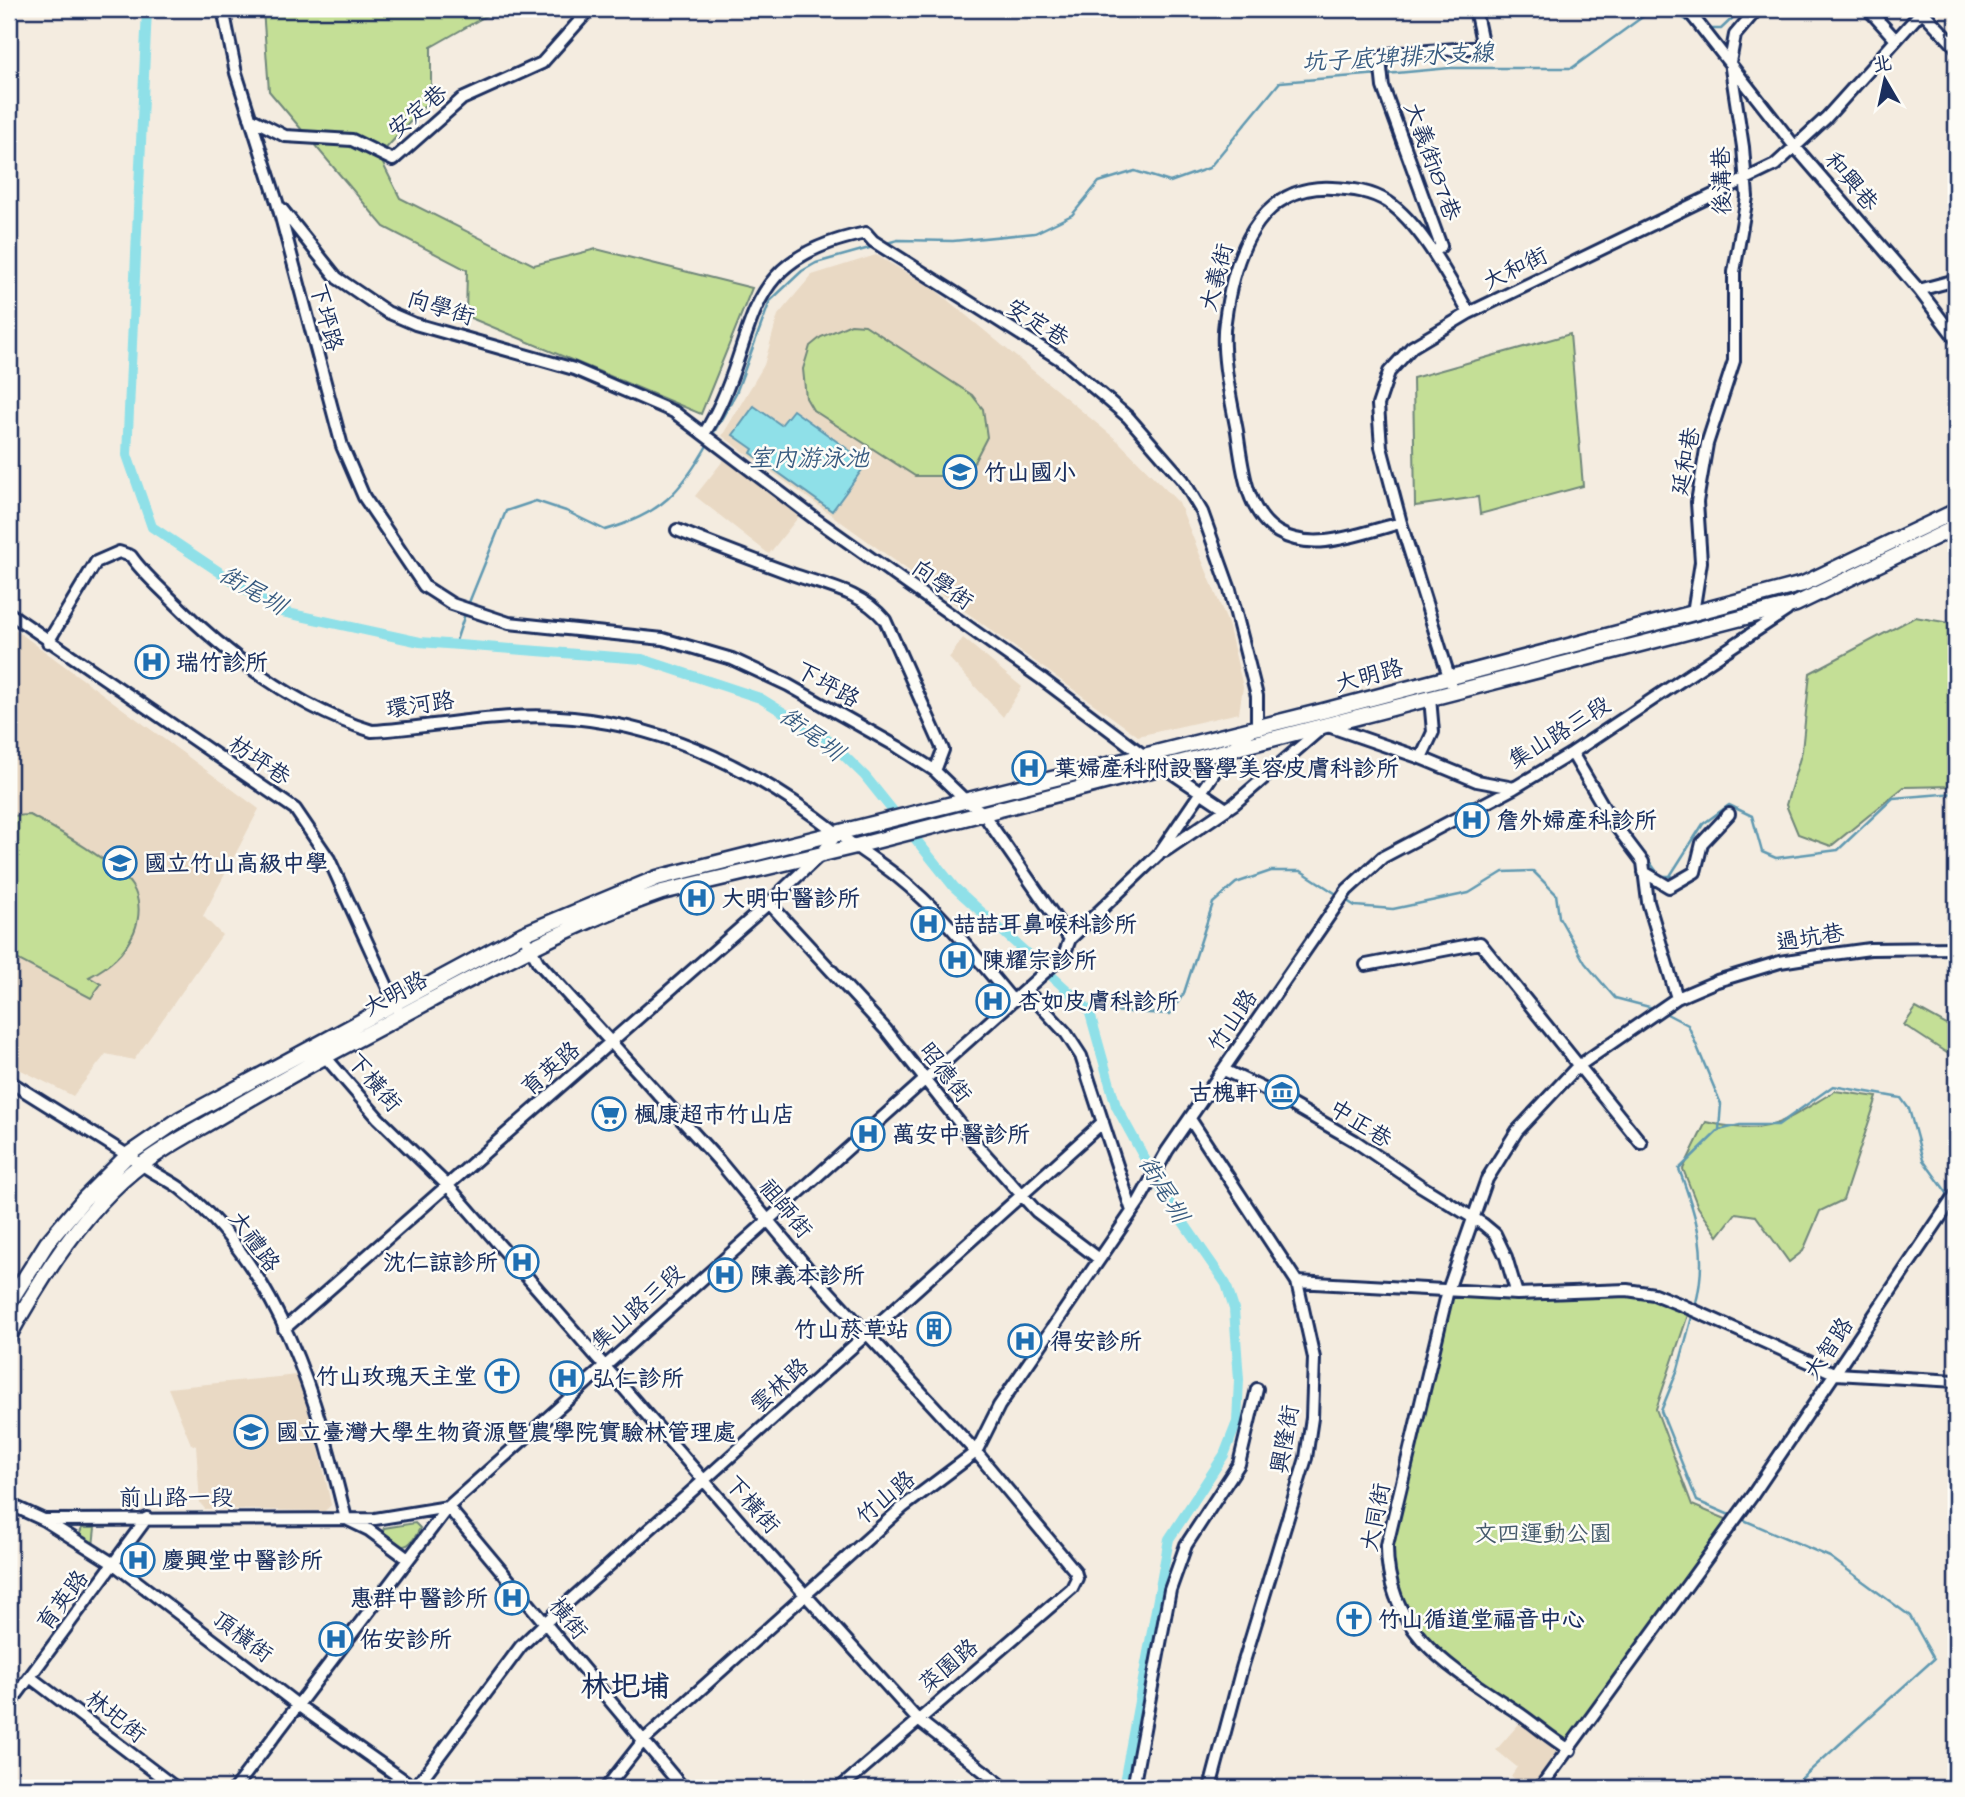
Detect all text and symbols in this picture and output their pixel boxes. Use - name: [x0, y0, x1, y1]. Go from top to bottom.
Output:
- water label: 坑子底埤排水支線: [1301, 36, 1497, 80]
- north arrow: [1850, 46, 1920, 116]
- text: 北: [1871, 50, 1894, 80]
- street label: 安定巷: [381, 77, 455, 146]
- street label: 大義街187巷: [1396, 98, 1469, 226]
- street label: 後溝巷: [1705, 145, 1739, 216]
- street label: 和興巷: [1817, 145, 1886, 219]
- street label: 大和街: [1477, 239, 1553, 298]
- street label: 大義街: [1193, 240, 1241, 315]
- street label: 下坪路: [302, 280, 350, 355]
- street label: 向學街: [403, 283, 478, 333]
- street label: 安定巷: [1000, 291, 1076, 355]
- street label: 延和巷: [1664, 423, 1708, 498]
- water label: 室內游泳池: [749, 442, 870, 476]
- school or university icon: 竹山國小: [941, 453, 979, 491]
- place label: 竹山國小: [984, 457, 1076, 489]
- street label: 向學街: [905, 552, 980, 618]
- water label: 街尾圳: [213, 558, 295, 625]
- hospital icon: 瑞竹診所: [133, 643, 171, 681]
- place label: 瑞竹診所: [176, 647, 268, 679]
- street label: 大明路: [1332, 652, 1407, 700]
- street label: 下坪路: [790, 654, 865, 716]
- street label: 環河路: [384, 684, 457, 726]
- street label: 集山路三段: [1502, 689, 1617, 777]
- water label: 街尾圳: [772, 700, 853, 771]
- street label: 枋坪巷: [222, 728, 298, 794]
- hospital icon: 葉婦產科附設醫學美容皮膚科診所: [1010, 749, 1048, 787]
- place label: 葉婦產科附設醫學美容皮膚科診所: [1054, 753, 1399, 785]
- hospital icon: 詹外婦產科診所: [1453, 801, 1491, 839]
- place label: 詹外婦產科診所: [1496, 805, 1657, 837]
- school or university icon: 國立竹山高級中學: [101, 844, 139, 882]
- place label: 國立竹山高級中學: [144, 848, 328, 880]
- hospital icon: 大明中醫診所: [678, 879, 716, 917]
- place label: 大明中醫診所: [722, 883, 860, 915]
- hospital icon: 喆喆耳鼻喉科診所: [909, 905, 947, 943]
- place label: 喆喆耳鼻喉科診所: [953, 909, 1137, 941]
- street label: 過坑巷: [1774, 917, 1848, 959]
- hospital icon: 陳耀宗診所: [938, 941, 976, 979]
- place label: 陳耀宗診所: [982, 945, 1097, 977]
- street label: 大明路: [357, 964, 433, 1024]
- hospital icon: 杏如皮膚科診所: [974, 982, 1012, 1020]
- street label: 竹山路: [1200, 983, 1265, 1058]
- place label: 杏如皮膚科診所: [1018, 986, 1179, 1018]
- street label: 育英路: [514, 1034, 587, 1103]
- street label: 昭德街: [911, 1036, 979, 1110]
- street label: 下橫街: [340, 1046, 409, 1119]
- museum icon: 古槐軒: [1263, 1073, 1301, 1111]
- place label: 古槐軒: [1189, 1077, 1258, 1109]
- street label: 中正巷: [1323, 1092, 1399, 1156]
- supermarket icon: 楓康超市竹山店: [590, 1095, 628, 1133]
- place label: 楓康超市竹山店: [634, 1099, 795, 1131]
- hospital icon: 萬安中醫診所: [849, 1115, 887, 1153]
- place label: 萬安中醫診所: [892, 1119, 1030, 1151]
- water label: 街尾圳: [1130, 1150, 1198, 1232]
- street label: 祖師街: [751, 1172, 820, 1245]
- street label: 大禮路: [221, 1204, 287, 1279]
- hospital icon: 沈仁諒診所: [503, 1243, 541, 1281]
- place label: 沈仁諒診所: [383, 1247, 498, 1279]
- hospital icon: 陳義本診所: [706, 1256, 744, 1294]
- street label: 集山路三段: [584, 1257, 691, 1358]
- place label: 陳義本診所: [750, 1260, 865, 1292]
- building icon: 竹山菸草站: [915, 1310, 953, 1348]
- street label: 大智路: [1796, 1311, 1861, 1386]
- place label: 竹山菸草站: [794, 1314, 909, 1346]
- hospital icon: 得安診所: [1006, 1322, 1044, 1360]
- place label: 得安診所: [1050, 1326, 1142, 1358]
- street label: 雲林路: [743, 1351, 816, 1421]
- church icon: 竹山玫瑰天主堂: [483, 1357, 521, 1395]
- hospital icon: 弘仁診所: [548, 1359, 586, 1397]
- place label: 竹山玫瑰天主堂: [316, 1361, 477, 1393]
- place label: 弘仁診所: [592, 1363, 684, 1395]
- street label: 興隆街: [1263, 1402, 1307, 1476]
- school or university icon: 國立臺灣大學生物資源暨農學院實驗林管理處: [232, 1413, 270, 1451]
- place label: 國立臺灣大學生物資源暨農學院實驗林管理處: [276, 1417, 736, 1449]
- street label: 竹山路: [849, 1463, 922, 1532]
- street label: 下橫街: [717, 1468, 787, 1541]
- street label: 大同街: [1354, 1480, 1398, 1554]
- street label: 前山路一段: [119, 1482, 234, 1514]
- park label: 文四運動公園: [1474, 1518, 1612, 1550]
- hospital icon: 慶興堂中醫診所: [119, 1541, 157, 1579]
- place label: 慶興堂中醫診所: [162, 1545, 323, 1577]
- street label: 育英路: [29, 1563, 96, 1638]
- hospital icon: 惠群中醫診所: [493, 1579, 531, 1617]
- place label: 惠群中醫診所: [350, 1583, 488, 1615]
- street label: 橫街: [541, 1591, 595, 1647]
- church icon: 竹山循道堂福音中心: [1335, 1600, 1373, 1638]
- street label: 頂橫街: [205, 1603, 280, 1670]
- place label: 竹山循道堂福音中心: [1378, 1604, 1585, 1636]
- hospital icon: 佑安診所: [317, 1620, 355, 1658]
- place label: 佑安診所: [360, 1624, 452, 1656]
- street label: 菜園路: [912, 1631, 985, 1700]
- district label: 林圯埔: [580, 1666, 670, 1708]
- street label: 林圯街: [78, 1683, 152, 1751]

